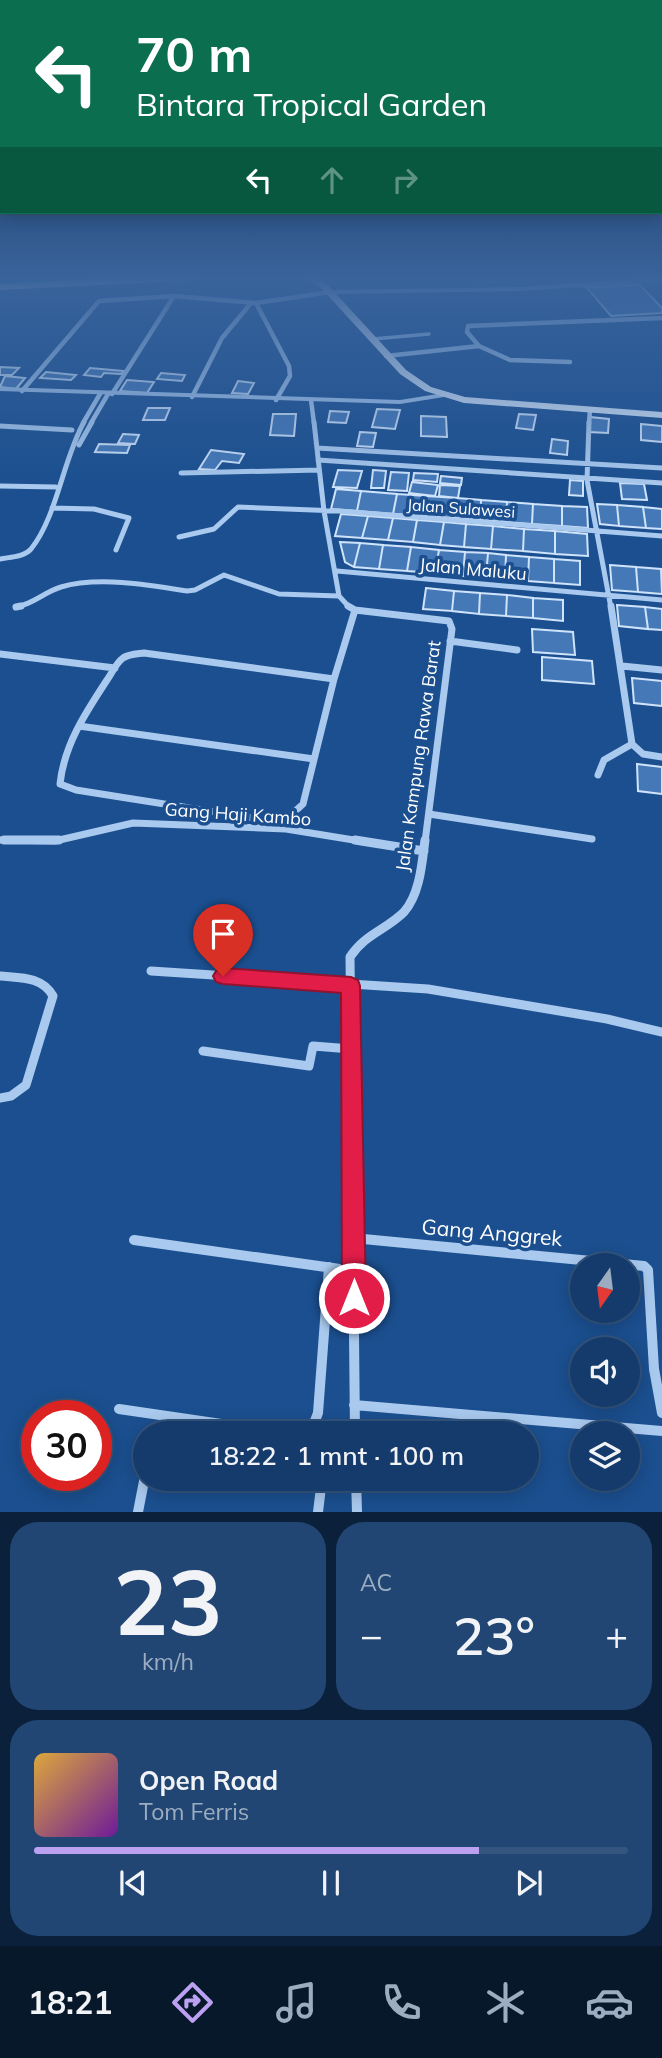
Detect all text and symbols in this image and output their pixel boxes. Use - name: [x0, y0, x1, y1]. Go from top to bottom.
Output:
- text: 70 m: [136, 23, 252, 84]
- icon: left: [21, 28, 112, 119]
- text: Bintara Tropical Garden: [136, 84, 487, 124]
- icon: left: [240, 161, 278, 199]
- icon: ahead: [313, 161, 351, 199]
- icon: right: [386, 161, 424, 199]
- street label: Jalan Sulawesi: [406, 494, 516, 522]
- street label: Jalan Maluku: [418, 553, 528, 585]
- street label: Jalan Kampung Rawa Barat: [390, 639, 446, 873]
- street label: Gang Haji Kambo: [164, 797, 312, 831]
- pin: [193, 904, 253, 976]
- icon: arrive: [204, 915, 242, 953]
- street label: Gang Anggrek: [421, 1213, 564, 1251]
- north arrow: [570, 1253, 640, 1323]
- map controls: [570, 1253, 640, 1491]
- position arrow: [317, 1261, 391, 1335]
- button: sound: [570, 1337, 640, 1407]
- speed limit sign: 30: [21, 1400, 112, 1491]
- button: layers: [570, 1421, 640, 1491]
- text: 18:22 · 1 mnt · 100 m: [208, 1439, 464, 1472]
- text: 23: [113, 1544, 223, 1658]
- text: AC: [360, 1568, 392, 1597]
- text: 23°: [453, 1603, 535, 1668]
- text: −: [360, 1611, 383, 1659]
- text: +: [605, 1611, 628, 1659]
- text: km/h: [142, 1647, 194, 1676]
- text: Open Road: [139, 1764, 278, 1797]
- text: Tom Ferris: [139, 1797, 249, 1826]
- icon: previous: [114, 1864, 152, 1902]
- icon: pause: [312, 1864, 350, 1902]
- icon: next: [510, 1864, 548, 1902]
- icon: directions: [168, 1978, 217, 2027]
- icon: music: [272, 1978, 321, 2027]
- icon: phone: [377, 1978, 426, 2027]
- icon: climate: [481, 1978, 530, 2027]
- icon: car: [585, 1978, 634, 2027]
- text: 18:21: [28, 1982, 112, 2022]

